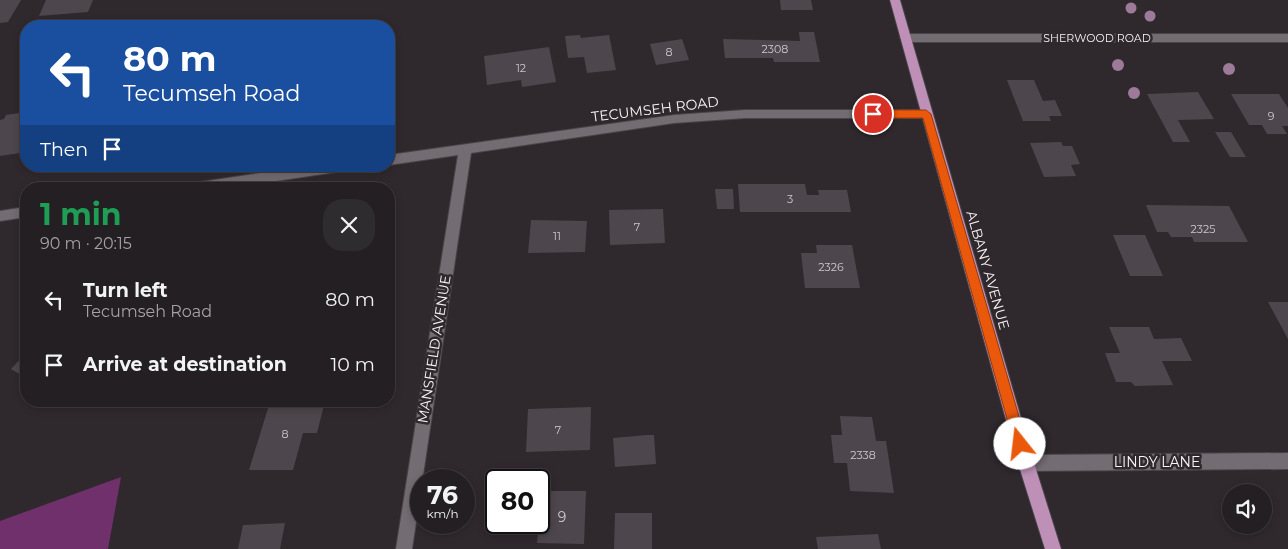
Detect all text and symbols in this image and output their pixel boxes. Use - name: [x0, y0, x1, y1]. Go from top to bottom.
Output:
- street label: SHERWOOD ROAD: [1043, 31, 1151, 45]
- text: 80 m: [123, 37, 217, 80]
- icon: left: [40, 40, 105, 105]
- house number: 2308: [762, 42, 788, 56]
- house number: 8: [665, 45, 673, 59]
- house number: 12: [516, 61, 526, 75]
- text: Tecumseh Road: [123, 80, 300, 107]
- street label: TECUMSEH ROAD: [590, 92, 720, 126]
- pin: [852, 93, 894, 135]
- icon: arrive: [859, 100, 887, 128]
- house number: 9: [1268, 109, 1275, 123]
- icon: arrive: [98, 135, 126, 163]
- text: Then: [40, 138, 88, 161]
- house number: 3: [787, 192, 793, 206]
- text: 1 min: [40, 196, 121, 233]
- button: close: [323, 199, 375, 251]
- street label: ALBANY AVENUE: [962, 208, 1014, 332]
- house number: 7: [634, 220, 640, 234]
- house number: 2325: [1191, 222, 1215, 236]
- house number: 11: [553, 229, 561, 243]
- text: 90 m · 20:15: [40, 234, 132, 253]
- house number: 2326: [818, 260, 844, 274]
- street label: MANSFIELD AVENUE: [413, 274, 455, 424]
- text: Turn left: [83, 279, 168, 302]
- icon: left: [40, 286, 68, 314]
- text: 80 m: [325, 288, 375, 311]
- text: Tecumseh Road: [83, 302, 212, 321]
- icon: arrive: [40, 351, 68, 379]
- text: Arrive at destination: [83, 353, 287, 376]
- text: 10 m: [330, 353, 375, 376]
- position arrow: [993, 417, 1045, 469]
- house number: 7: [555, 423, 561, 437]
- house number: 8: [281, 427, 289, 441]
- house number: 2338: [850, 448, 876, 462]
- street label: LINDY LANE: [1114, 453, 1200, 471]
- speed limit sign: 80: [485, 469, 550, 534]
- text: 76: [427, 480, 458, 510]
- map controls: [1222, 484, 1272, 534]
- button: sound: [1222, 484, 1272, 534]
- text: km/h: [426, 506, 459, 521]
- house number: 9: [558, 508, 566, 526]

